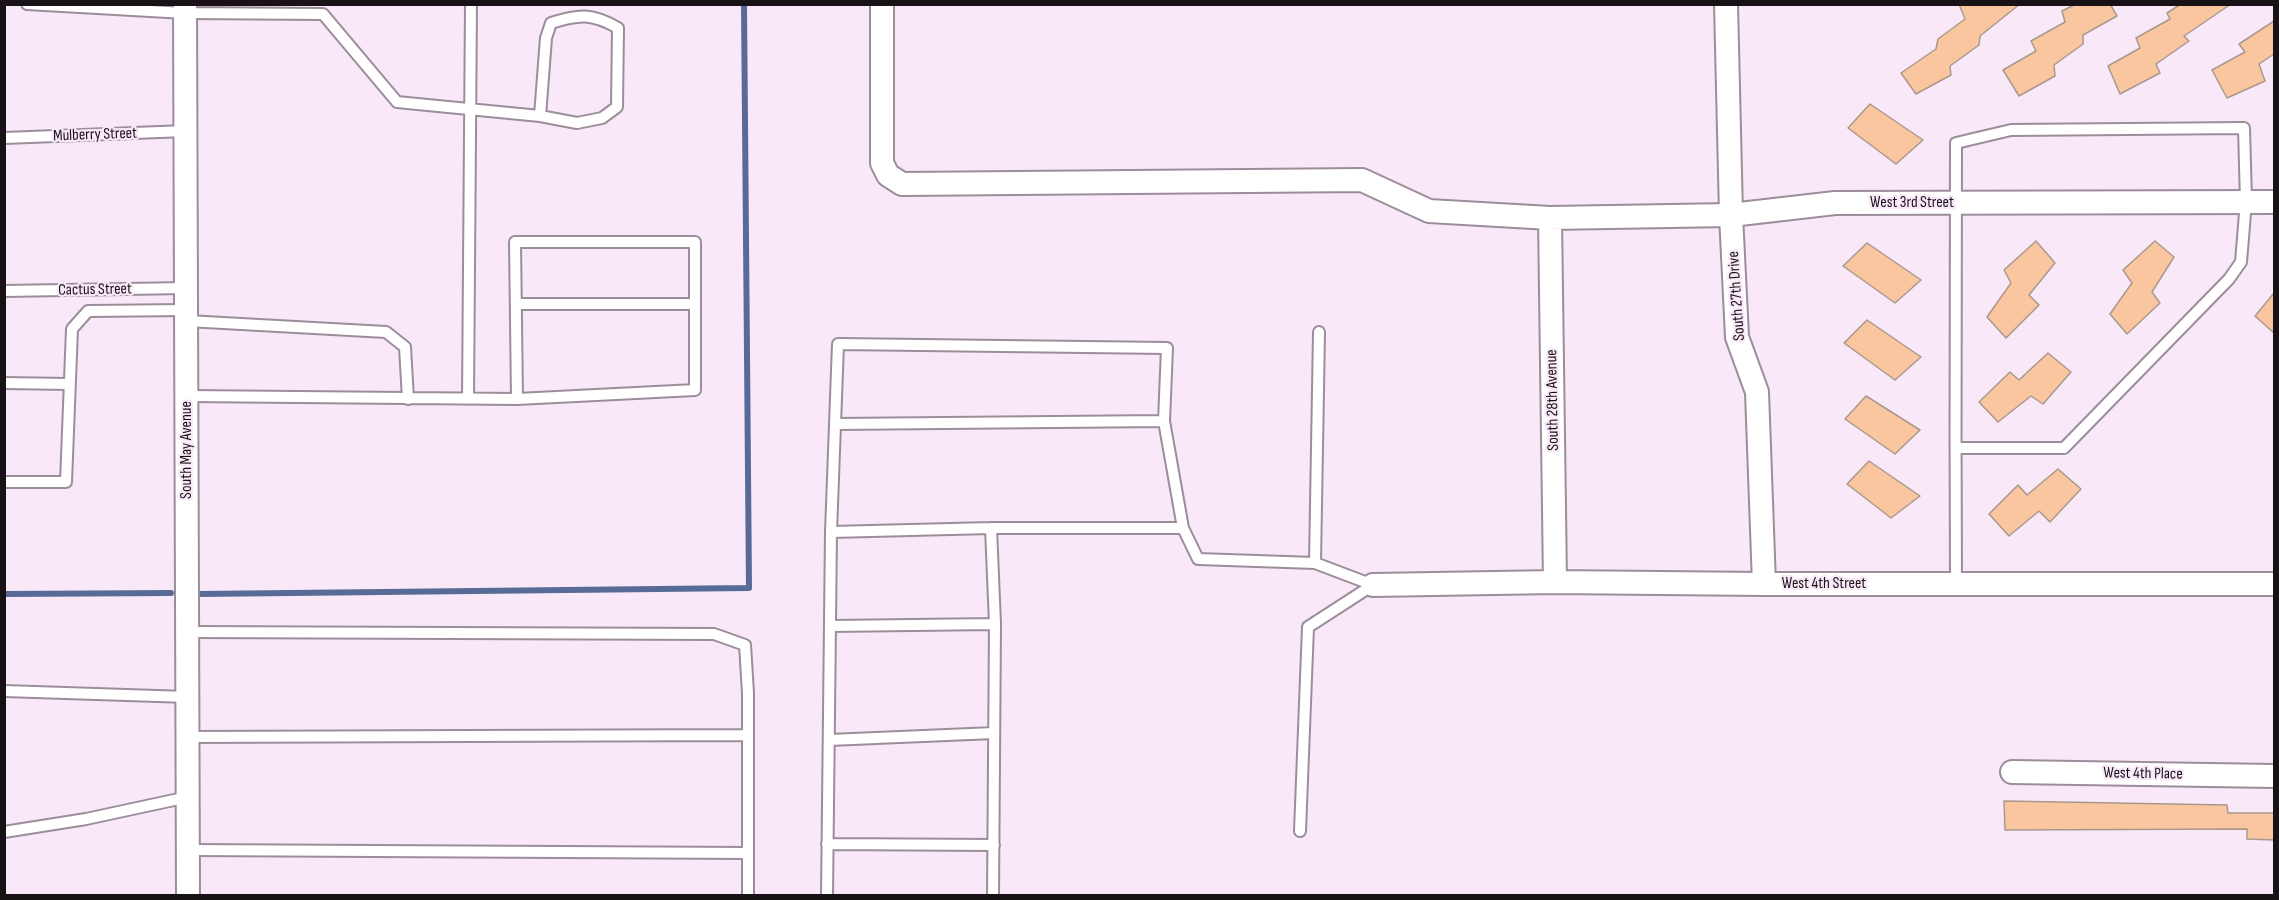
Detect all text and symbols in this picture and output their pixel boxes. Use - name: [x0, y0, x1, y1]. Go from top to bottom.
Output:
- street label: Mulberry Street: [53, 124, 137, 146]
- street label: West 3rd Street: [1870, 193, 1954, 213]
- street label: South 27th Drive: [1724, 251, 1750, 341]
- street label: Cactus Street: [58, 280, 132, 300]
- street label: South 28th Avenue: [1543, 349, 1563, 451]
- street label: South May Avenue: [177, 401, 197, 499]
- street label: West 4th Street: [1782, 574, 1866, 594]
- street label: West 4th Place: [2103, 764, 2183, 784]

